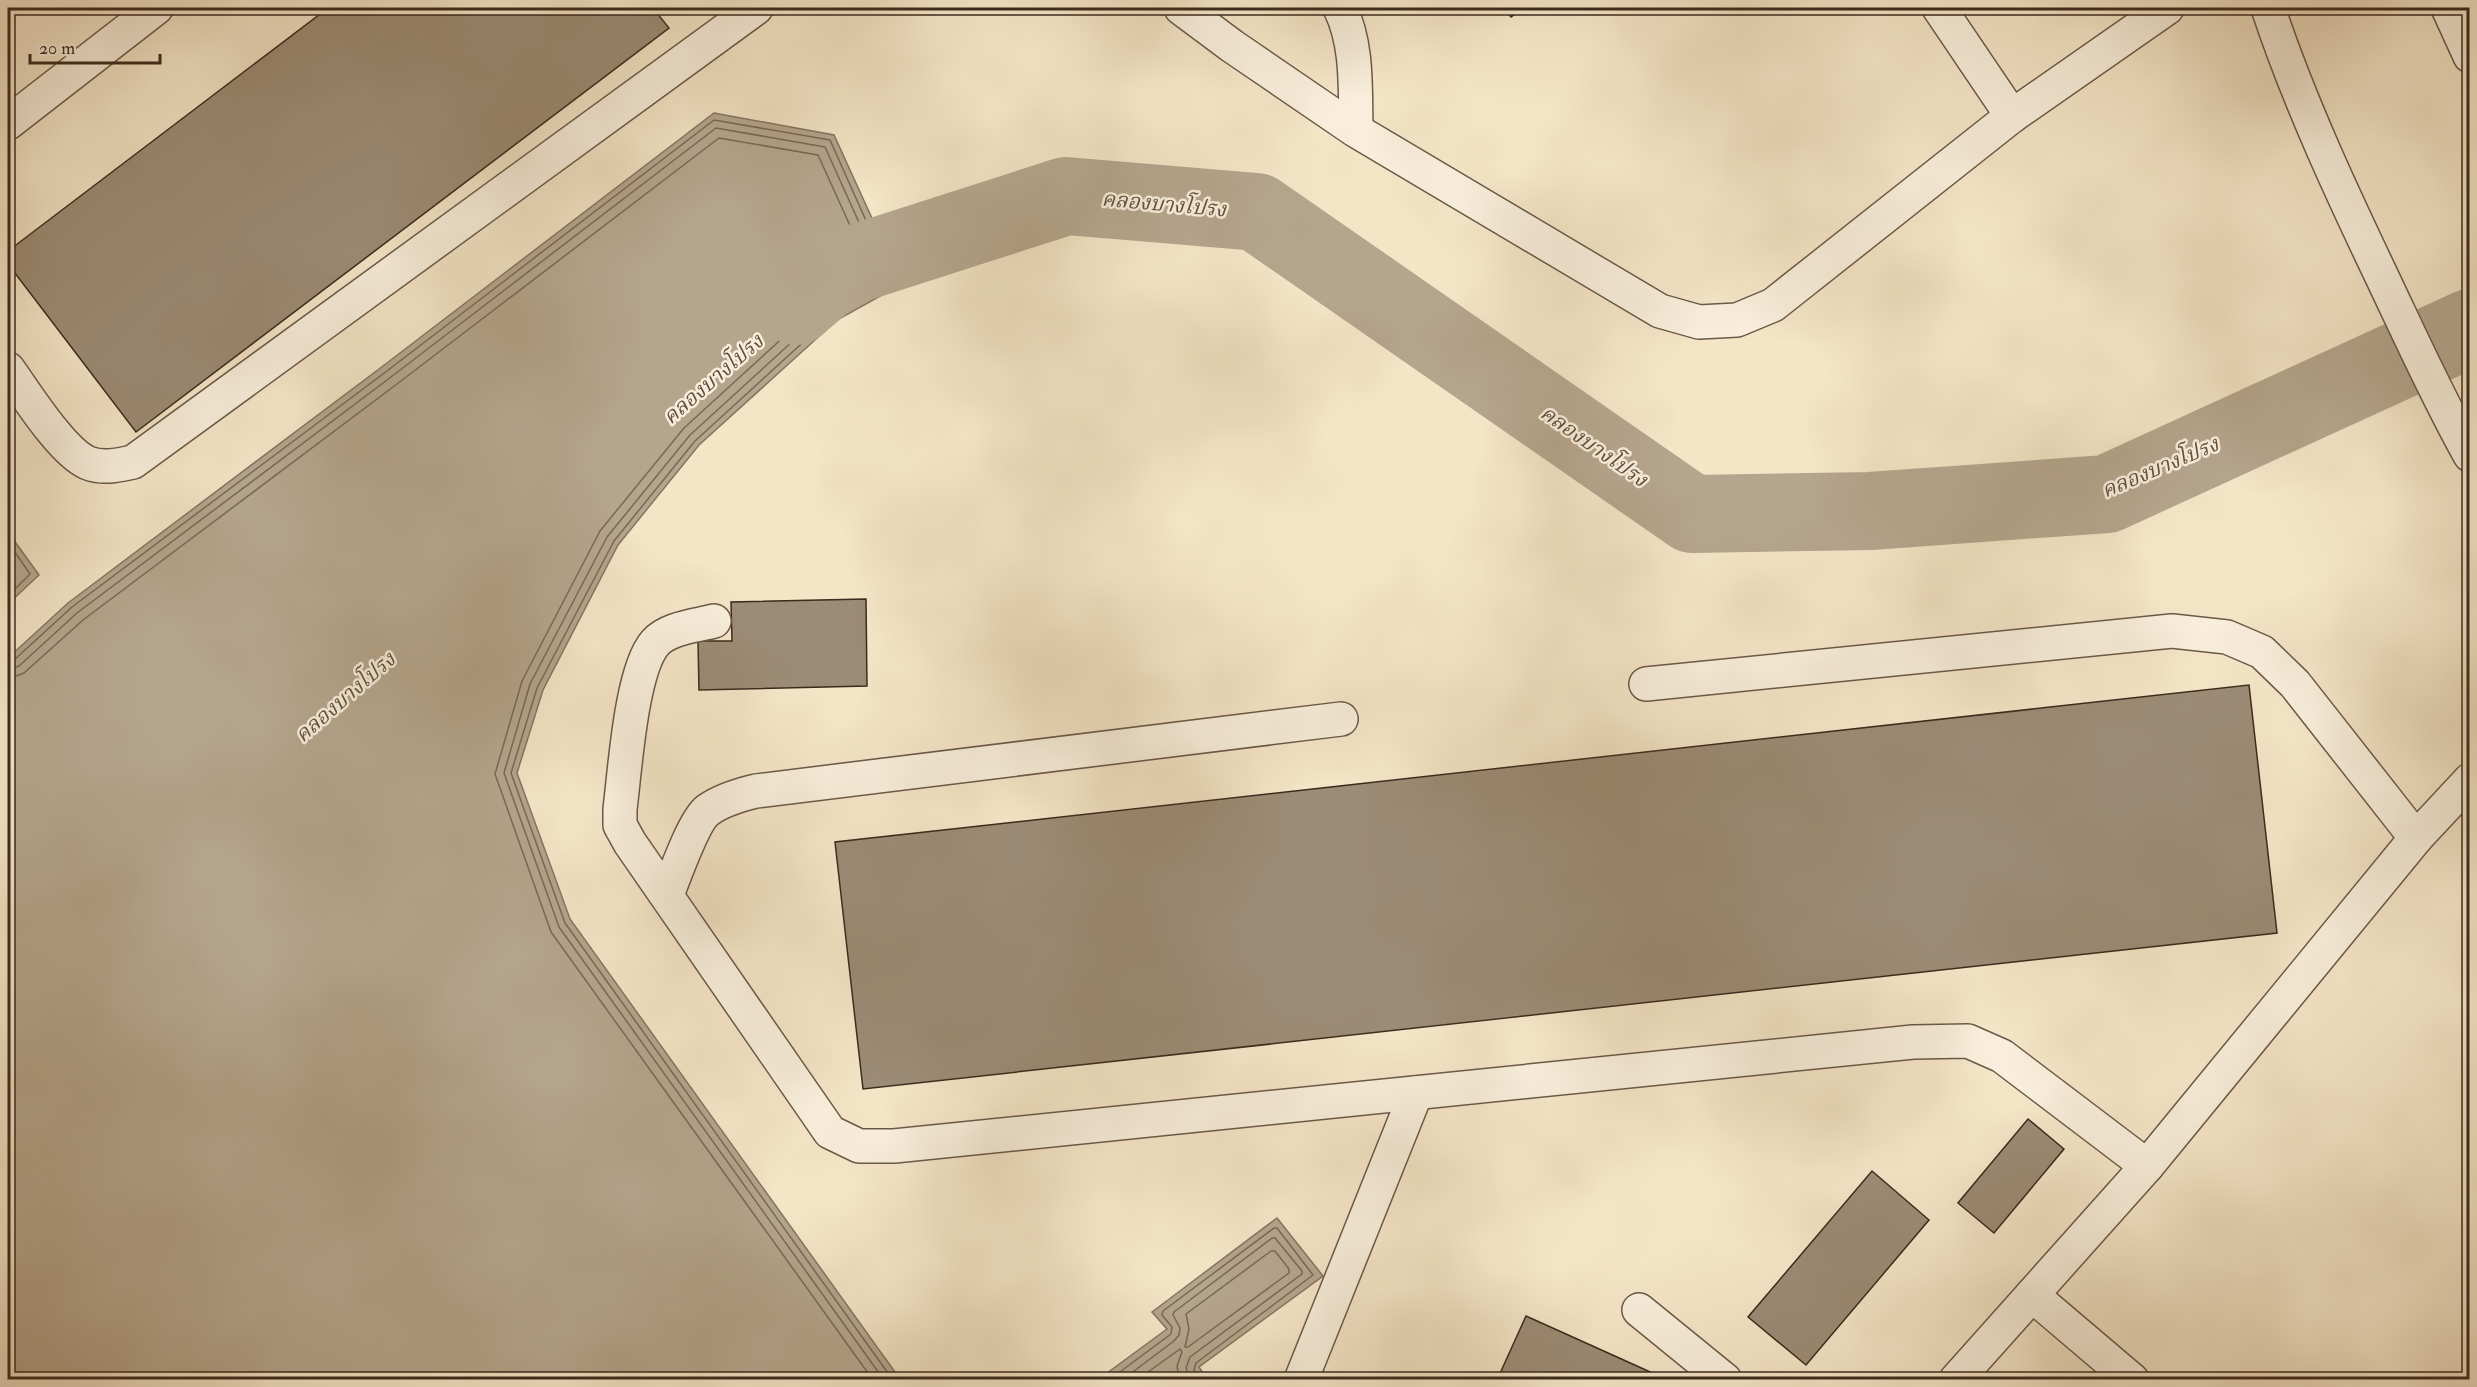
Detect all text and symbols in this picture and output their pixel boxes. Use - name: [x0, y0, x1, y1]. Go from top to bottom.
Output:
- scale bar: [30, 27, 160, 65]
- text: 20 m: [39, 37, 75, 60]
- water label: คลองบางโปรง: [1101, 184, 1229, 224]
- water label: คลองบางโปรง: [656, 326, 770, 431]
- water label: คลองบางโปรง: [1535, 398, 1655, 494]
- water label: คลองบางโปรง: [2097, 428, 2224, 504]
- water label: คลองบางโปรง: [288, 644, 402, 749]

